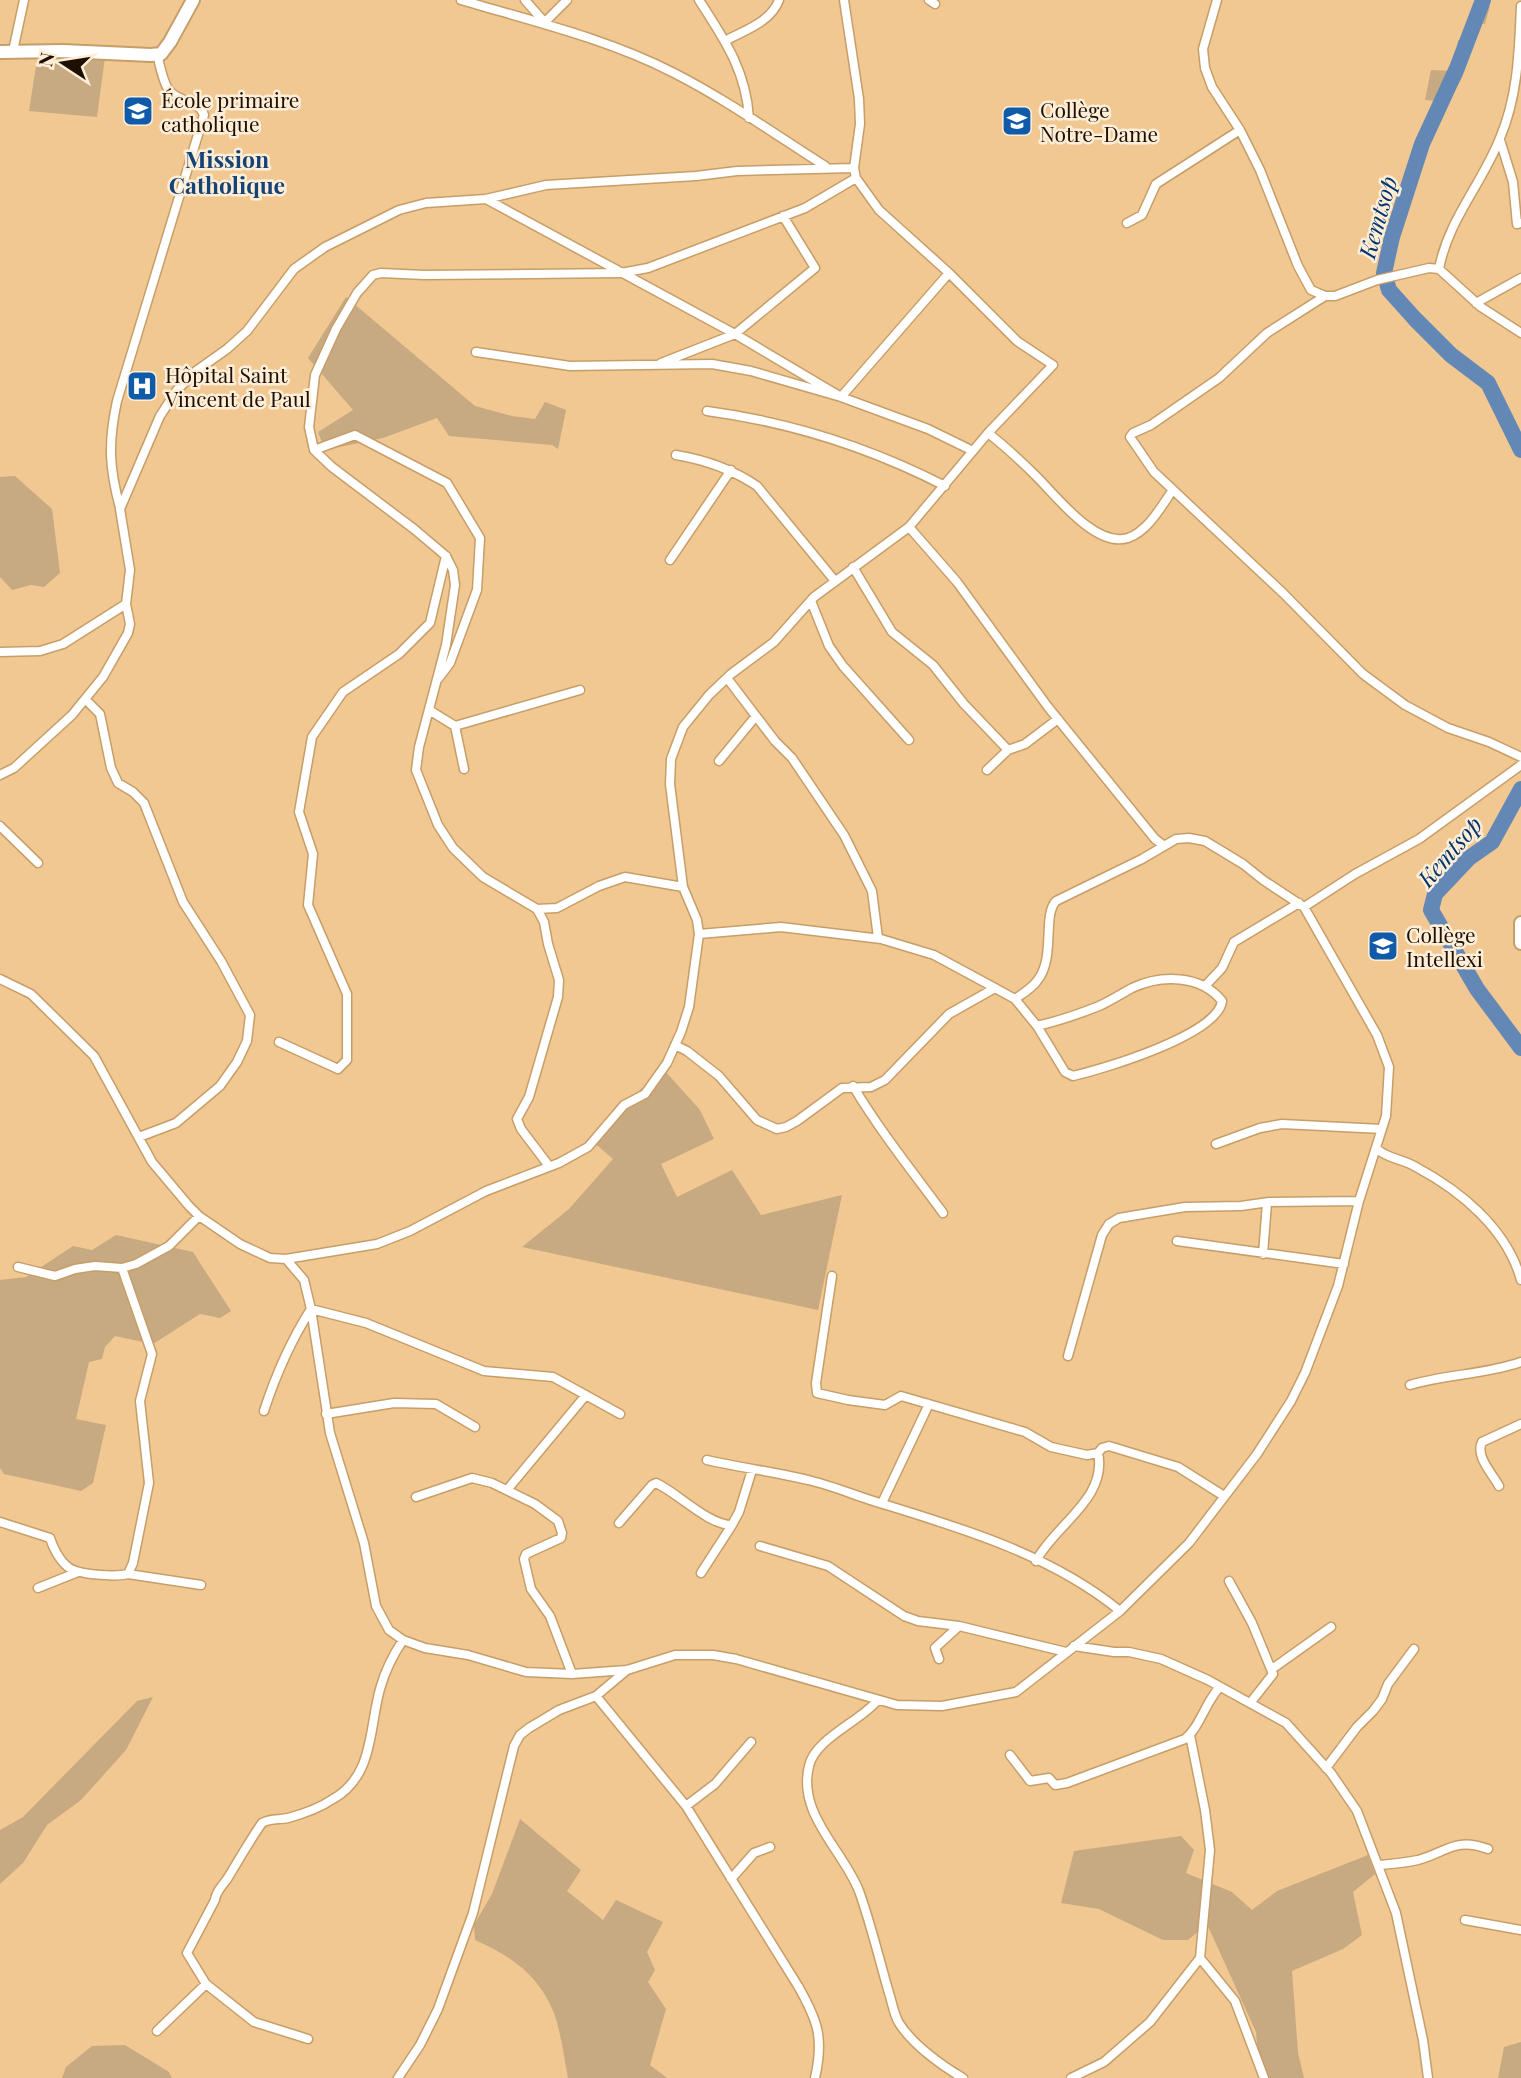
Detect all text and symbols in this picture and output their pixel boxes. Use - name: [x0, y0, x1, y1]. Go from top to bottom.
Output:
- north arrow: [28, 28, 98, 98]
- text: N: [31, 50, 60, 69]
- place label: École primaire catholique: [161, 85, 299, 137]
- school or university icon: École primaire catholique: [121, 94, 155, 128]
- place label: Collège Notre-Dame: [1040, 95, 1158, 147]
- school or university icon: Collège Notre-Dame: [1000, 104, 1034, 138]
- district label: Mission Catholique: [169, 143, 285, 200]
- water label: Kemtsop: [1350, 172, 1403, 263]
- place label: Hôpital Saint Vincent de Paul: [164, 360, 311, 412]
- hospital icon: Hôpital Saint Vincent de Paul: [125, 369, 159, 403]
- water label: Kemtsop: [1409, 809, 1488, 894]
- place label: Collège Intellexi: [1406, 920, 1483, 972]
- school or university icon: Collège Intellexi: [1366, 929, 1400, 963]

